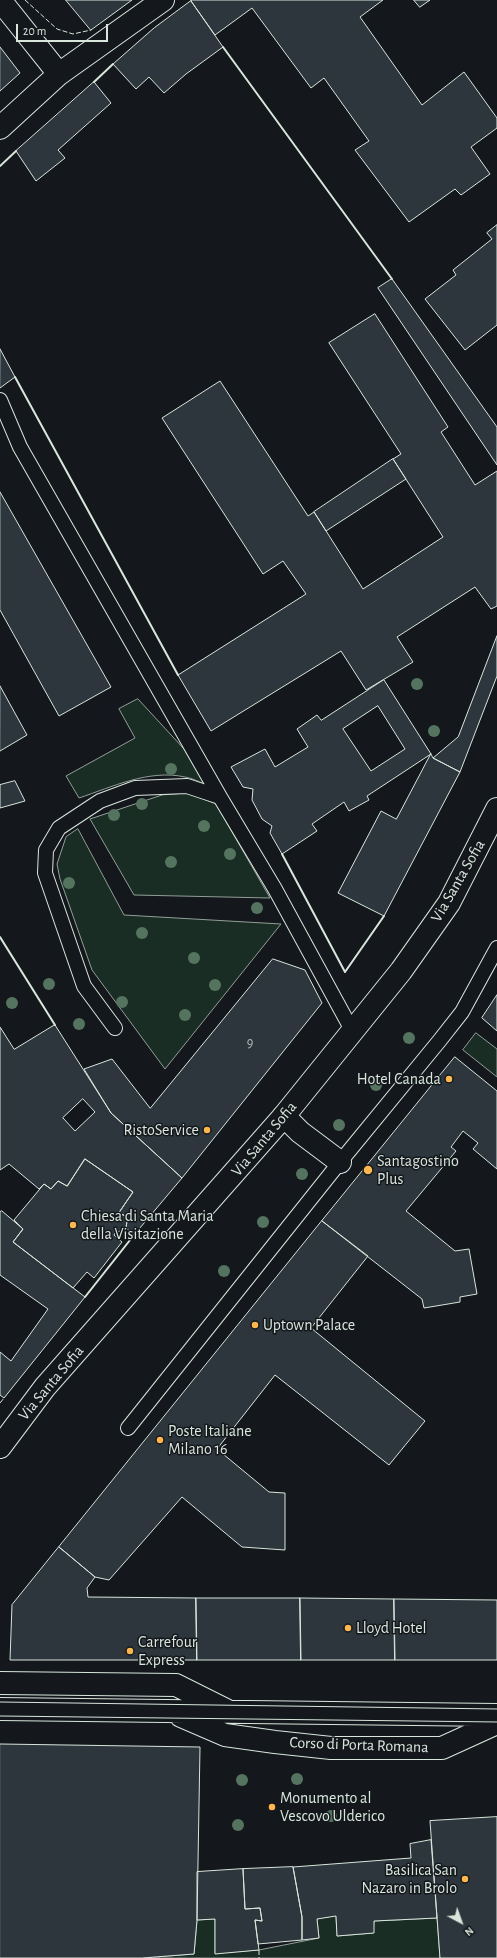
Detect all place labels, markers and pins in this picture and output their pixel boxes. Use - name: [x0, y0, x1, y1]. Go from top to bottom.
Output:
- place label: Hotel Canada: [357, 1069, 441, 1089]
- marker: Hotel Canada: [444, 1074, 454, 1084]
- place label: RistoService: [123, 1120, 199, 1140]
- marker: RistoService: [202, 1125, 212, 1135]
- place label: Santagostino Plus: [377, 1151, 459, 1189]
- marker: Santagostino Plus: [362, 1164, 374, 1176]
- place label: Chiesa di Santa Maria della Visitazione: [81, 1206, 214, 1244]
- marker: Chiesa di Santa Maria della Visitazione: [68, 1220, 78, 1230]
- place label: Uptown Palace: [263, 1315, 355, 1335]
- marker: Uptown Palace: [250, 1320, 260, 1330]
- place label: Poste Italiane Milano 16: [168, 1421, 252, 1459]
- marker: Poste Italiane Milano 16: [155, 1435, 165, 1445]
- place label: Lloyd Hotel: [356, 1618, 426, 1638]
- marker: Lloyd Hotel: [343, 1623, 353, 1633]
- place label: Carrefour Express: [138, 1632, 197, 1670]
- marker: Carrefour Express: [125, 1646, 135, 1656]
- place label: Monumento al Vescovo Ulderico: [280, 1788, 385, 1826]
- marker: Monumento al Vescovo Ulderico: [267, 1802, 277, 1812]
- place label: Basilica San Nazaro in Brolo: [362, 1860, 457, 1898]
- marker: Basilica San Nazaro in Brolo: [460, 1874, 470, 1884]

